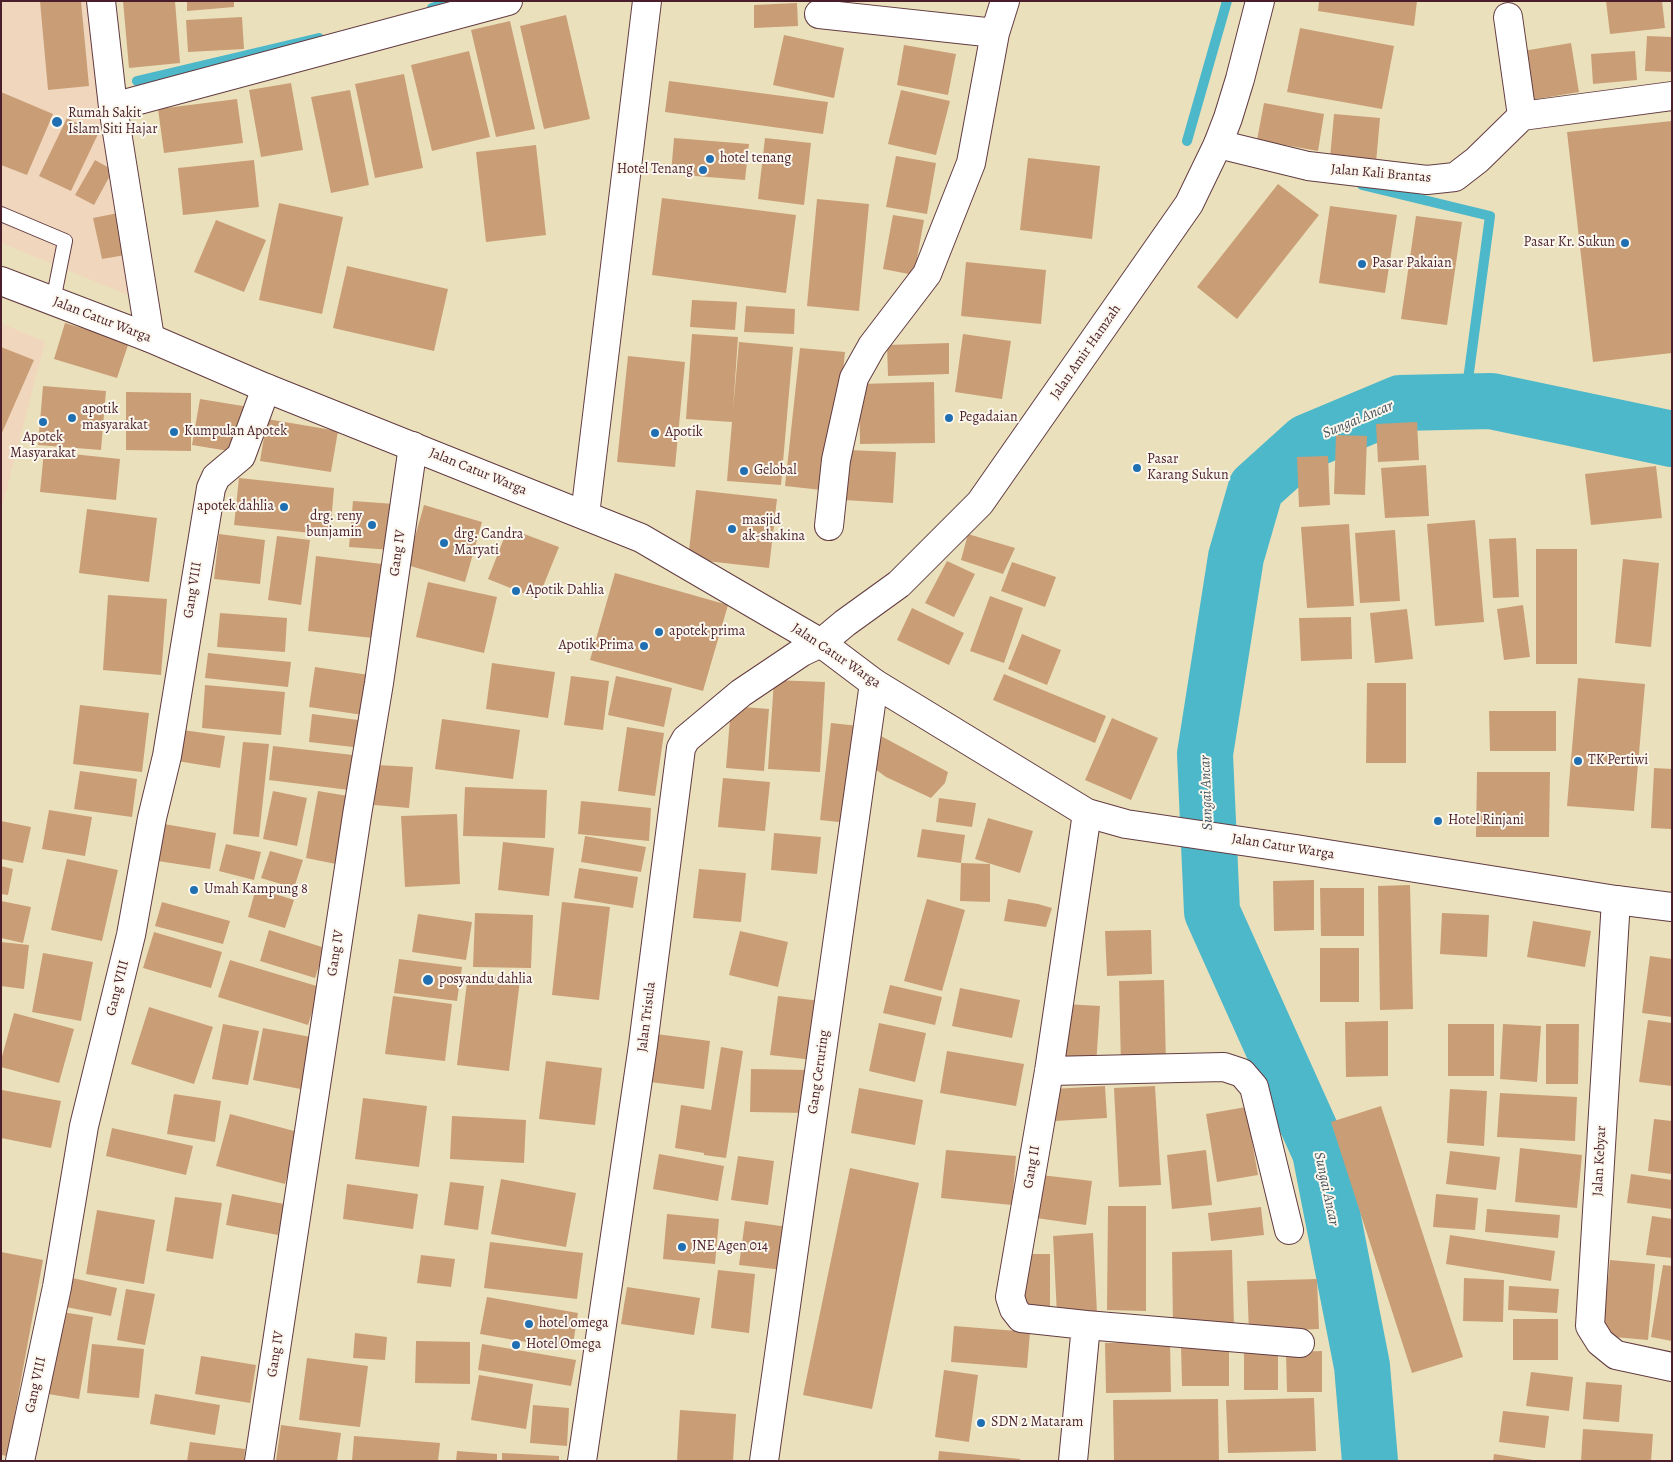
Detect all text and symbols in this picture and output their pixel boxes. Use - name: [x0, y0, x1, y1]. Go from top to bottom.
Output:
- place label: Rumah Sakit Islam Siti Hajar: [68, 106, 158, 138]
- marker: Rumah Sakit Islam Siti Hajar: [50, 115, 64, 129]
- place label: hotel tenang: [720, 151, 791, 167]
- marker: hotel tenang: [704, 153, 716, 165]
- street label: Jalan Kali Brantas: [1330, 161, 1432, 187]
- place label: Hotel Tenang: [617, 162, 693, 178]
- marker: Hotel Tenang: [697, 164, 709, 176]
- place label: Pasar Kr. Sukun: [1523, 235, 1615, 251]
- marker: Pasar Kr. Sukun: [1619, 237, 1631, 249]
- place label: Pasar Pakaian: [1372, 256, 1452, 272]
- marker: Pasar Pakaian: [1356, 258, 1368, 270]
- street label: Jalan Catur Warga: [51, 294, 153, 346]
- street label: Jalan Amir Hamzah: [1047, 301, 1125, 403]
- water label: Sungai Ancar: [1320, 397, 1396, 443]
- place label: apotik masyarakat: [82, 402, 148, 434]
- place label: Pegadaian: [959, 410, 1018, 426]
- marker: apotik masyarakat: [66, 412, 78, 424]
- marker: Pegadaian: [943, 412, 955, 424]
- marker: Apotek Masyarakat: [37, 416, 49, 428]
- place label: Kumpulan Apotek: [184, 424, 287, 440]
- place label: Apotik: [665, 425, 703, 441]
- marker: Kumpulan Apotek: [168, 426, 180, 438]
- marker: Apotik: [649, 427, 661, 439]
- place label: Apotek Masyarakat: [10, 430, 76, 462]
- street label: Jalan Catur Warga: [427, 445, 529, 499]
- place label: Pasar Karang Sukun: [1147, 452, 1229, 484]
- marker: Pasar Karang Sukun: [1131, 462, 1143, 474]
- place label: Gelobal: [754, 463, 797, 479]
- marker: Gelobal: [738, 465, 750, 477]
- place label: apotek dahlia: [197, 499, 274, 515]
- marker: apotek dahlia: [278, 501, 290, 513]
- place label: drg. reny bunjamin: [306, 509, 362, 542]
- place label: masjid ak-shakina: [742, 513, 805, 546]
- marker: drg. reny bunjamin: [366, 519, 378, 531]
- marker: masjid ak-shakina: [726, 523, 738, 535]
- place label: drg. Candra Maryati: [454, 527, 523, 560]
- street label: Gang IV: [386, 529, 410, 577]
- marker: drg. Candra Maryati: [438, 537, 450, 549]
- street label: Gang VIII: [180, 561, 206, 619]
- place label: Apotik Dahlia: [526, 583, 604, 599]
- marker: Apotik Dahlia: [510, 585, 522, 597]
- street label: Jalan Catur Warga: [788, 620, 884, 692]
- place label: apotek prima: [669, 624, 745, 640]
- marker: apotek prima: [653, 626, 665, 638]
- place label: Apotik Prima: [558, 638, 634, 654]
- marker: Apotik Prima: [638, 640, 650, 652]
- place label: TK Pertiwi: [1588, 753, 1648, 769]
- water label: Sungai Ancar: [1197, 755, 1217, 831]
- marker: TK Pertiwi: [1572, 755, 1584, 767]
- place label: Hotel Rinjani: [1448, 813, 1524, 829]
- marker: Hotel Rinjani: [1432, 815, 1444, 827]
- street label: Jalan Catur Warga: [1230, 831, 1336, 863]
- place label: Umah Kampung 8: [204, 882, 308, 898]
- marker: Umah Kampung 8: [188, 884, 200, 896]
- street label: Gang IV: [324, 929, 348, 977]
- street label: Gang VIII: [103, 958, 133, 1018]
- place label: posyandu dahlia: [439, 972, 532, 988]
- marker: posyandu dahlia: [421, 973, 435, 987]
- street label: Jalan Trisula: [634, 981, 660, 1053]
- street label: Gang Ceruring: [805, 1029, 833, 1115]
- street label: Jalan Kebyar: [1590, 1125, 1610, 1197]
- street label: Gang II: [1020, 1144, 1044, 1190]
- water label: Sungai Ancar: [1309, 1150, 1343, 1228]
- place label: JNE Agen 014: [692, 1239, 768, 1255]
- marker: JNE Agen 014: [676, 1241, 688, 1253]
- place label: hotel omega: [539, 1316, 609, 1332]
- marker: hotel omega: [523, 1318, 535, 1330]
- street label: Gang IV: [264, 1330, 288, 1378]
- place label: Hotel Omega: [526, 1337, 601, 1353]
- marker: Hotel Omega: [510, 1339, 522, 1351]
- street label: Gang VIII: [22, 1355, 50, 1415]
- place label: SDN 2 Mataram: [991, 1415, 1083, 1431]
- marker: SDN 2 Mataram: [975, 1417, 987, 1429]

